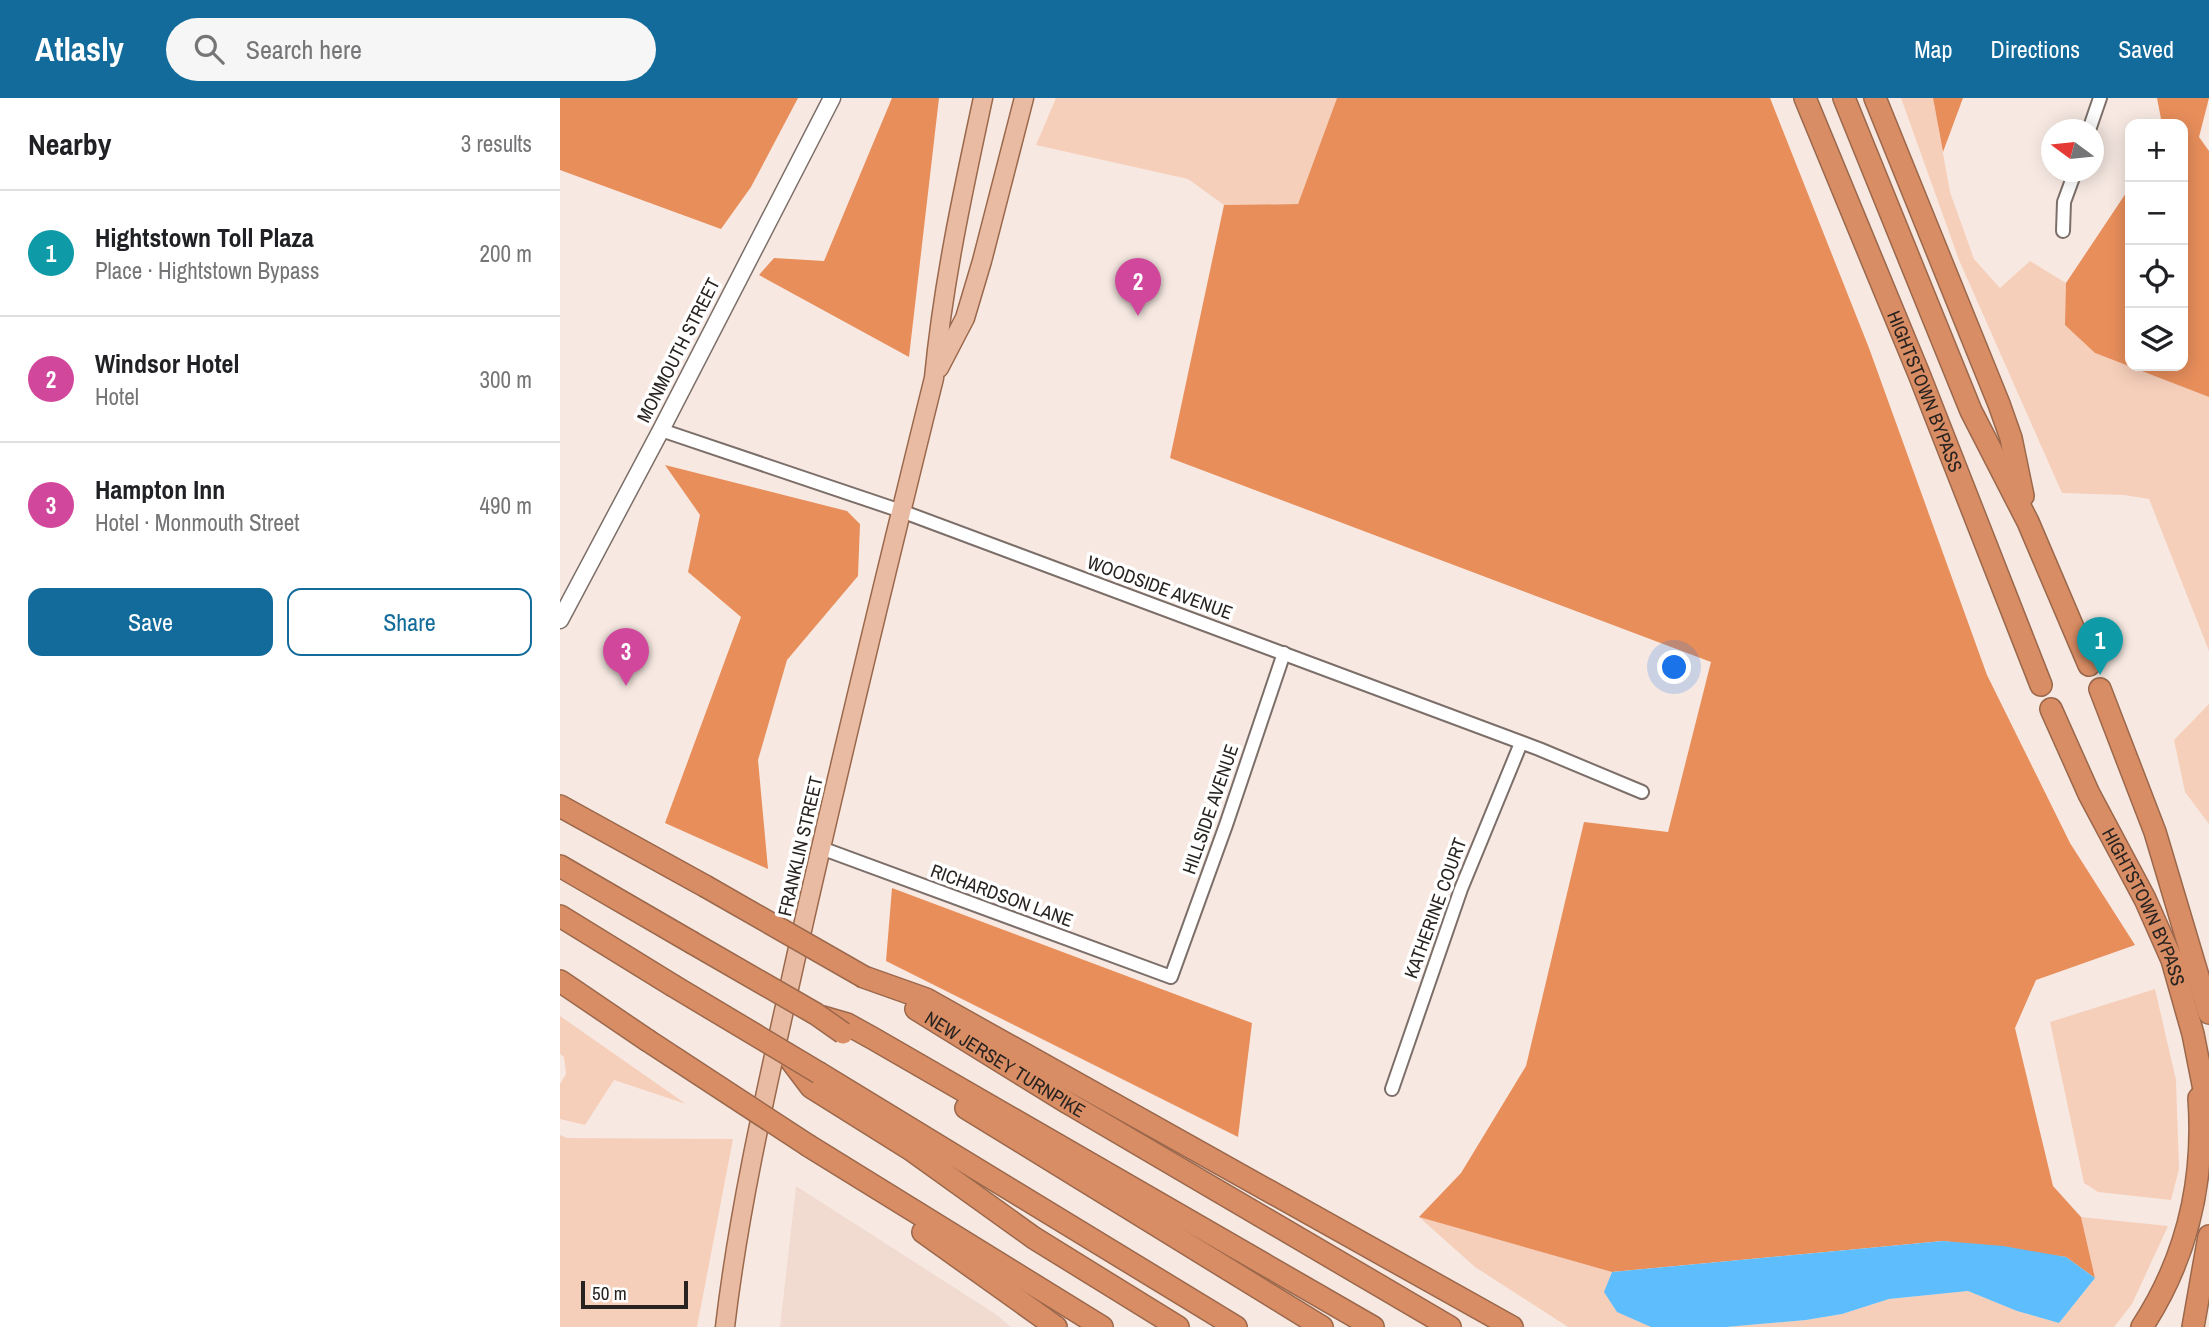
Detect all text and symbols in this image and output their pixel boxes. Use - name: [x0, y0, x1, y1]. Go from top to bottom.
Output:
- search box: [166, 18, 656, 81]
- text: Atlasly: [35, 27, 124, 71]
- icon: search: [190, 30, 228, 68]
- text: Search here: [246, 32, 362, 67]
- text: Map: [1914, 33, 1952, 65]
- text: Directions: [1990, 33, 2080, 65]
- text: Saved: [2118, 33, 2174, 65]
- north arrow: [2041, 119, 2104, 182]
- map controls: [2125, 119, 2188, 371]
- button: +: [2125, 119, 2188, 182]
- text: Nearby: [28, 124, 111, 164]
- text: 3 results: [461, 128, 532, 159]
- button: −: [2125, 182, 2188, 245]
- text: Hightstown Toll Plaza: [95, 220, 314, 255]
- text: 1: [46, 238, 56, 269]
- text: 200 m: [480, 238, 532, 269]
- button: locate: [2125, 245, 2188, 308]
- text: Place · Hightstown Bypass: [95, 255, 319, 286]
- pin: 2: [1115, 258, 1161, 316]
- street label: MONMOUTH STREET: [630, 273, 726, 427]
- street label: HIGHTSTOWN BYPASS: [1881, 307, 1969, 476]
- button: layers: [2125, 308, 2188, 371]
- text: Windsor Hotel: [95, 346, 239, 381]
- text: 2: [46, 364, 56, 395]
- text: 300 m: [480, 364, 532, 395]
- text: Hotel: [95, 381, 139, 412]
- text: Hampton Inn: [95, 472, 225, 507]
- text: 3: [46, 490, 56, 521]
- text: 490 m: [480, 490, 532, 521]
- text: Hotel · Monmouth Street: [95, 507, 299, 538]
- street label: WOODSIDE AVENUE: [1084, 549, 1236, 625]
- button: Save: [28, 588, 273, 656]
- button: Share: [287, 588, 532, 656]
- pin: 1: [2077, 617, 2123, 675]
- pin: 3: [603, 628, 649, 686]
- your location: [1657, 650, 1691, 684]
- street label: HILLSIDE AVENUE: [1176, 741, 1244, 877]
- street label: FRANKLIN STREET: [771, 773, 829, 919]
- street label: HIGHTSTOWN BYPASS: [2096, 823, 2192, 989]
- street label: KATHERINE COURT: [1398, 834, 1473, 982]
- street label: RICHARDSON LANE: [927, 857, 1077, 933]
- street label: NEW JERSEY TURNPIKE: [920, 1005, 1090, 1123]
- scale bar: [581, 1278, 688, 1310]
- text: 50 m: [592, 1280, 627, 1306]

